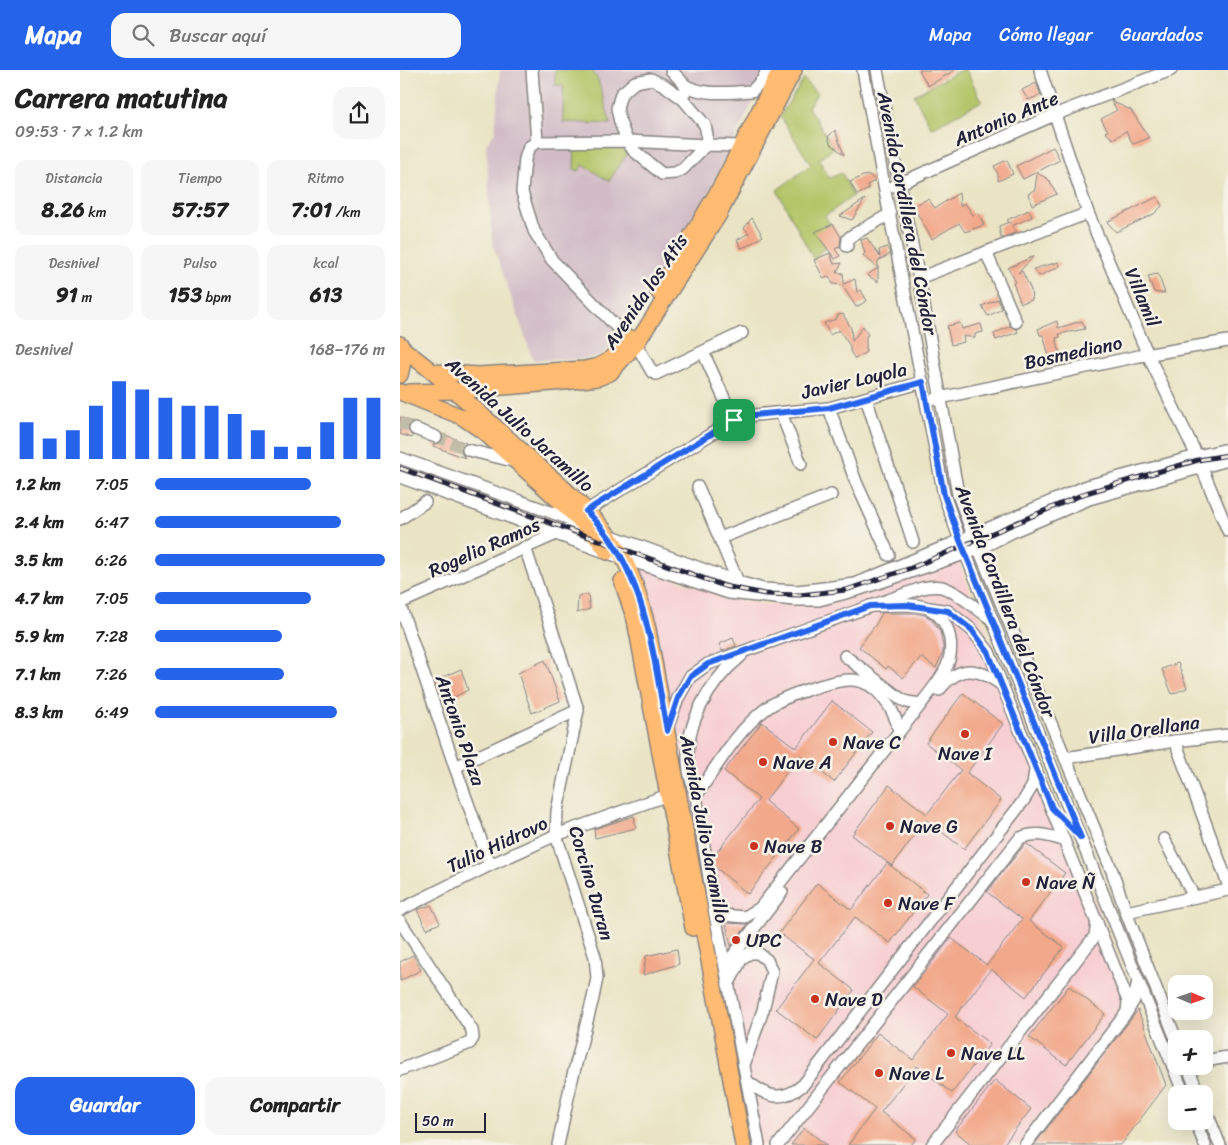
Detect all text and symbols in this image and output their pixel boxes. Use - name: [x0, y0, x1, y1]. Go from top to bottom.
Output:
- search box: [111, 13, 461, 58]
- text: Mapa: [25, 14, 81, 56]
- text: Buscar aquí: [169, 19, 266, 52]
- text: Mapa: [929, 19, 971, 51]
- text: Cómo llegar: [999, 19, 1092, 51]
- text: Guardados: [1120, 19, 1203, 51]
- icon: search: [129, 21, 157, 49]
- text: Carrera matutina: [15, 73, 228, 122]
- street label: Antonio Ante: [948, 81, 1064, 156]
- button: share: [333, 87, 385, 139]
- street label: Avenida Cordillera del Cóndor: [868, 88, 948, 339]
- text: 09:53 · 7 × 1.2 km: [15, 117, 143, 146]
- text: Distancia: [45, 166, 103, 191]
- text: Tiempo: [178, 166, 222, 191]
- text: Ritmo: [308, 166, 344, 191]
- text: 8.26: [42, 191, 85, 229]
- text: 57:57: [172, 191, 228, 229]
- text: 7:01: [291, 191, 332, 229]
- text: km: [85, 200, 106, 225]
- text: /km: [332, 200, 361, 225]
- street label: Avenida los Atis: [594, 226, 697, 357]
- text: Desnivel: [49, 251, 99, 276]
- text: Pulso: [183, 251, 217, 276]
- text: kcal: [313, 251, 339, 276]
- street label: Villamil: [1115, 262, 1170, 333]
- text: 91: [56, 276, 78, 314]
- text: 153: [169, 276, 202, 314]
- text: 613: [310, 276, 342, 314]
- text: m: [78, 285, 92, 310]
- text: bpm: [202, 285, 231, 310]
- street label: Bosmediano: [1021, 326, 1125, 379]
- text: Desnivel: [15, 335, 73, 364]
- text: 168–176 m: [309, 335, 385, 364]
- street label: Avenida Julio Jaramillo: [437, 347, 602, 501]
- street label: Javier Loyola: [797, 352, 910, 409]
- pin: [713, 399, 755, 441]
- icon: arrive: [720, 406, 748, 434]
- text: 1.2 km: [15, 470, 61, 499]
- text: 7:05: [95, 470, 129, 499]
- street label: Avenida Cordillera del Cóndor: [945, 479, 1066, 724]
- text: 2.4 km: [15, 508, 64, 537]
- text: 6:47: [95, 508, 128, 537]
- street label: Rogelio Ramos: [423, 508, 546, 587]
- text: 3.5 km: [15, 546, 63, 575]
- text: 6:26: [95, 546, 127, 575]
- text: 4.7 km: [15, 584, 64, 613]
- text: 7:05: [95, 584, 129, 613]
- text: 5.9 km: [15, 622, 64, 651]
- text: 7:28: [95, 622, 128, 651]
- text: 7.1 km: [15, 660, 61, 689]
- text: 7:26: [95, 660, 127, 689]
- street label: Antonio Plaza: [426, 669, 495, 791]
- text: 8.3 km: [15, 698, 63, 727]
- text: 6:49: [95, 698, 129, 727]
- street label: Villa Orellana: [1087, 705, 1202, 754]
- place label: Nave C: [843, 726, 901, 759]
- marker: Nave I: [959, 728, 971, 740]
- street label: Avenida Julio Jaramillo: [670, 731, 739, 926]
- marker: Nave C: [827, 736, 839, 748]
- place label: Nave I: [938, 737, 993, 770]
- place label: Nave A: [773, 746, 832, 779]
- marker: Nave A: [757, 756, 769, 768]
- street label: Tulio Hidrovo: [441, 807, 553, 882]
- place label: Nave G: [900, 810, 958, 843]
- marker: Nave G: [884, 820, 896, 832]
- street label: Corcino Duran: [559, 822, 624, 944]
- place label: Nave B: [764, 830, 822, 863]
- marker: Nave B: [748, 840, 760, 852]
- place label: Nave Ñ: [1036, 866, 1095, 899]
- marker: Nave Ñ: [1020, 876, 1032, 888]
- place label: Nave F: [898, 887, 956, 920]
- marker: Nave F: [882, 897, 894, 909]
- place label: UPC: [746, 924, 782, 957]
- marker: UPC: [730, 934, 742, 946]
- north arrow: [1168, 975, 1212, 1020]
- map controls: [1168, 975, 1213, 1130]
- place label: Nave D: [825, 983, 883, 1016]
- marker: Nave D: [809, 993, 821, 1005]
- button: +: [1168, 1030, 1213, 1075]
- place label: Nave LL: [961, 1037, 1025, 1070]
- marker: Nave LL: [945, 1047, 957, 1059]
- place label: Nave L: [889, 1057, 944, 1090]
- marker: Nave L: [873, 1067, 885, 1079]
- button: Guardar: [15, 1077, 195, 1135]
- button: Compartir: [205, 1077, 385, 1135]
- button: −: [1168, 1085, 1213, 1130]
- text: 50 m: [422, 1109, 454, 1134]
- scale bar: [415, 1110, 486, 1133]

